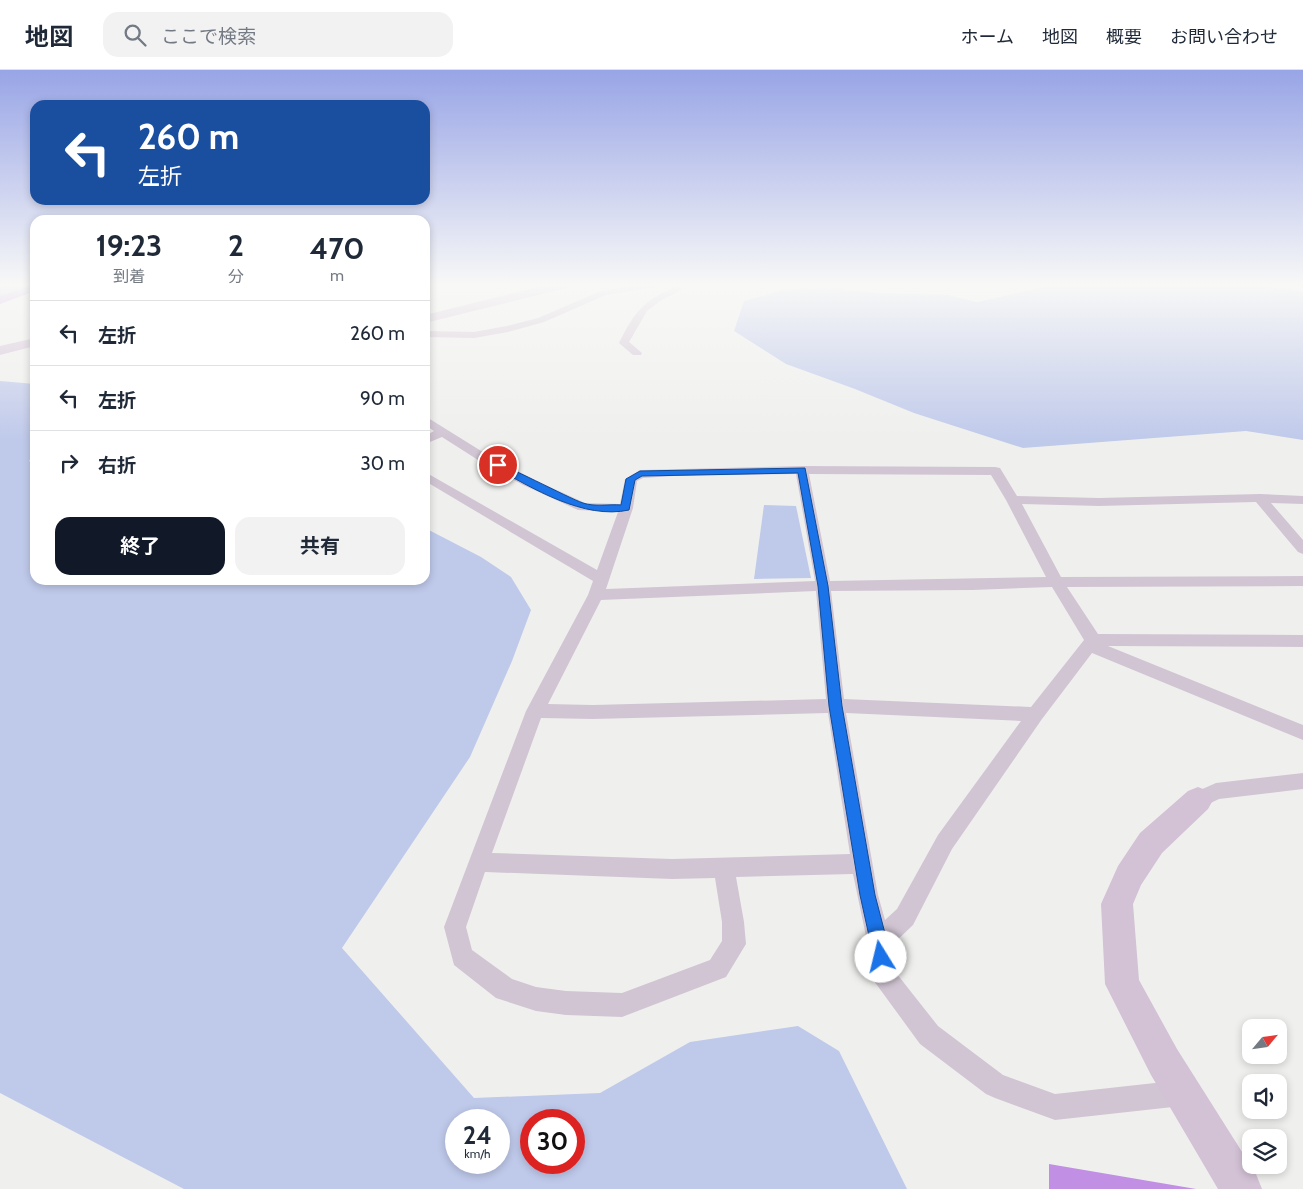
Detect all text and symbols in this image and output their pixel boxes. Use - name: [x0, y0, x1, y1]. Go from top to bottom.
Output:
- search box: [103, 12, 453, 57]
- icon: search: [121, 21, 149, 49]
- text: 地図: [25, 22, 73, 51]
- text: ここで検索: [161, 25, 256, 48]
- text: ホーム: [961, 26, 1014, 48]
- text: 地図: [1042, 26, 1078, 48]
- text: 概要: [1106, 26, 1142, 48]
- text: お問い合わせ: [1170, 26, 1278, 48]
- text: 260 m: [138, 115, 239, 158]
- icon: left: [55, 120, 120, 185]
- text: 左折: [138, 163, 182, 190]
- text: 19:23: [96, 227, 162, 264]
- text: 2: [228, 227, 244, 264]
- text: 470: [310, 230, 364, 267]
- text: m: [330, 266, 344, 285]
- text: 到着: [113, 267, 145, 286]
- text: 分: [228, 267, 244, 286]
- icon: left: [55, 319, 83, 347]
- text: 260 m: [350, 322, 405, 345]
- text: 左折: [98, 324, 136, 347]
- icon: left: [55, 384, 83, 412]
- text: 90 m: [360, 387, 405, 410]
- text: 左折: [98, 389, 136, 412]
- pin: [477, 444, 519, 486]
- icon: right: [55, 449, 83, 477]
- icon: arrive: [484, 451, 512, 479]
- text: 30 m: [361, 452, 405, 475]
- text: 右折: [98, 454, 136, 477]
- button: 終了: [55, 517, 225, 575]
- button: 共有: [235, 517, 405, 575]
- position arrow: [854, 930, 906, 982]
- north arrow: [1242, 1019, 1288, 1064]
- map controls: [1242, 1019, 1287, 1174]
- button: sound: [1242, 1074, 1287, 1119]
- speed limit sign: 30: [520, 1109, 585, 1174]
- text: 24: [463, 1120, 492, 1150]
- button: layers: [1242, 1129, 1287, 1174]
- text: km/h: [464, 1146, 491, 1161]

